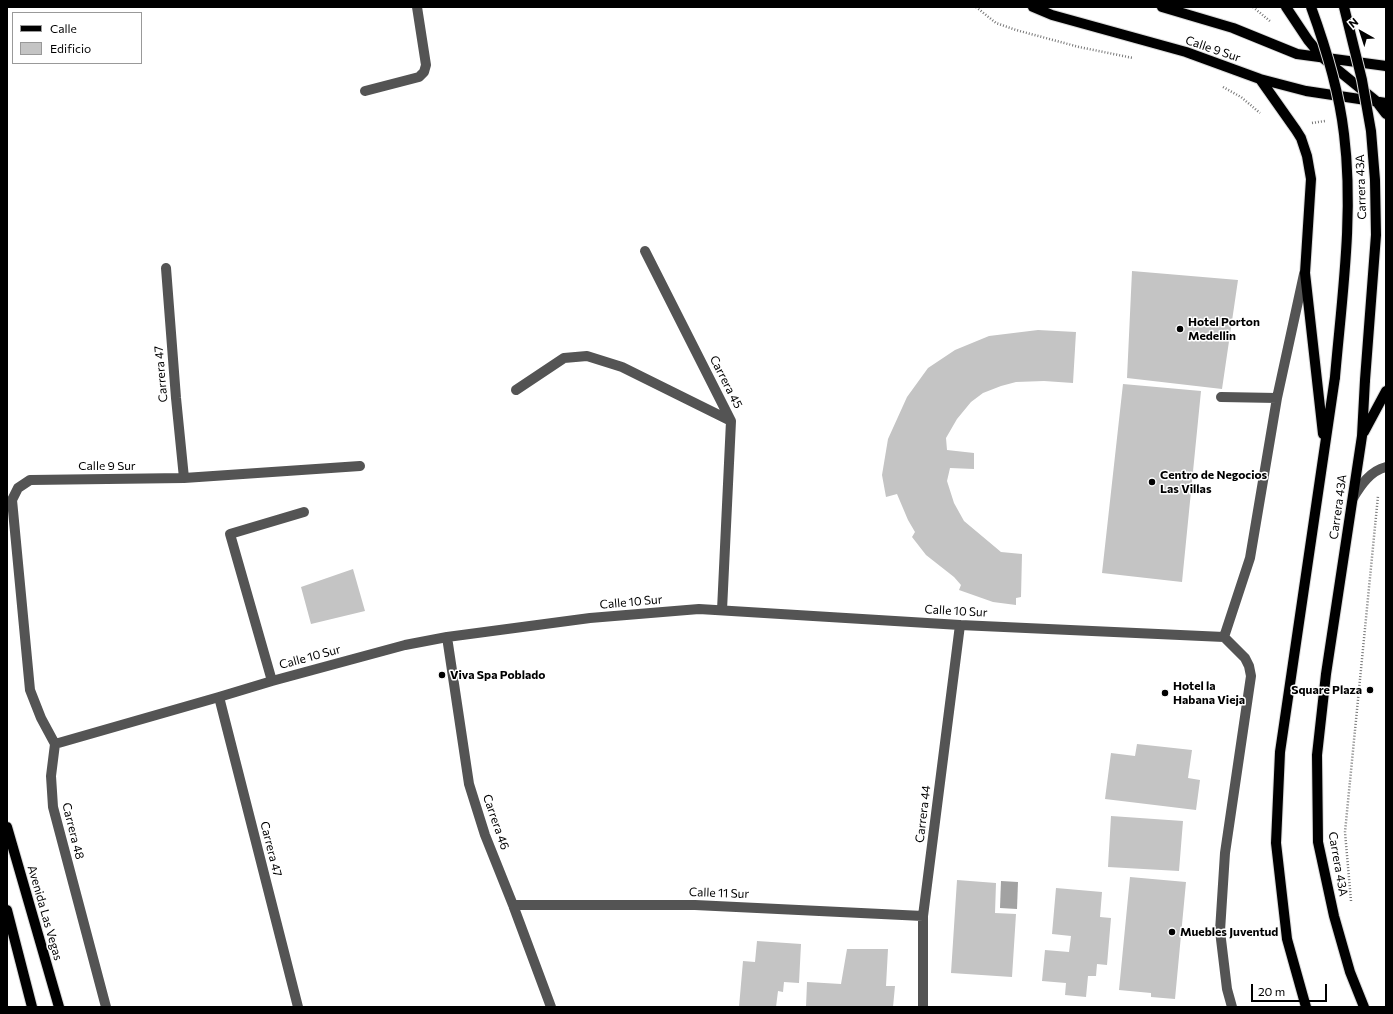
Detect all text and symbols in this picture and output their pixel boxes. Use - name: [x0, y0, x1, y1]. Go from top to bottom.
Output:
- legend: [12, 12, 142, 64]
- north arrow: [1341, 12, 1381, 52]
- text: N: [1346, 15, 1360, 30]
- text: Calle: [50, 21, 77, 35]
- street label: Calle 9 Sur: [1184, 33, 1242, 65]
- text: Edificio: [50, 41, 91, 55]
- street label: Carrera 43A: [1353, 154, 1369, 220]
- place label: Hotel Porton Medellin: [1188, 315, 1260, 343]
- marker: Hotel Porton Medellin: [1175, 324, 1185, 334]
- street label: Carrera 47: [151, 345, 171, 403]
- street label: Carrera 45: [707, 353, 745, 411]
- street label: Calle 9 Sur: [78, 459, 136, 473]
- place label: Centro de Negocios Las Villas: [1160, 468, 1267, 496]
- street label: Carrera 43A: [1326, 474, 1350, 540]
- marker: Centro de Negocios Las Villas: [1147, 477, 1157, 487]
- street label: Calle 10 Sur: [599, 592, 663, 612]
- street label: Calle 10 Sur: [924, 602, 988, 620]
- street label: Calle 10 Sur: [278, 642, 342, 672]
- place label: Viva Spa Poblado: [450, 668, 545, 682]
- marker: Viva Spa Poblado: [437, 670, 447, 680]
- place label: Hotel la Habana Vieja: [1173, 679, 1245, 707]
- place label: Square Plaza: [1291, 683, 1362, 697]
- marker: Square Plaza: [1365, 685, 1375, 695]
- marker: Hotel la Habana Vieja: [1160, 688, 1170, 698]
- street label: Carrera 44: [912, 784, 934, 844]
- street label: Carrera 46: [480, 792, 512, 852]
- street label: Carrera 48: [59, 801, 87, 861]
- street label: Carrera 47: [257, 820, 285, 878]
- street label: Carrera 43A: [1325, 830, 1351, 898]
- street label: Avenida Las Vegas: [25, 864, 65, 962]
- street label: Calle 11 Sur: [689, 885, 749, 901]
- place label: Muebles Juventud: [1180, 925, 1278, 939]
- marker: Muebles Juventud: [1167, 927, 1177, 937]
- scale bar: [1253, 976, 1329, 1002]
- text: 20 m: [1258, 984, 1285, 998]

